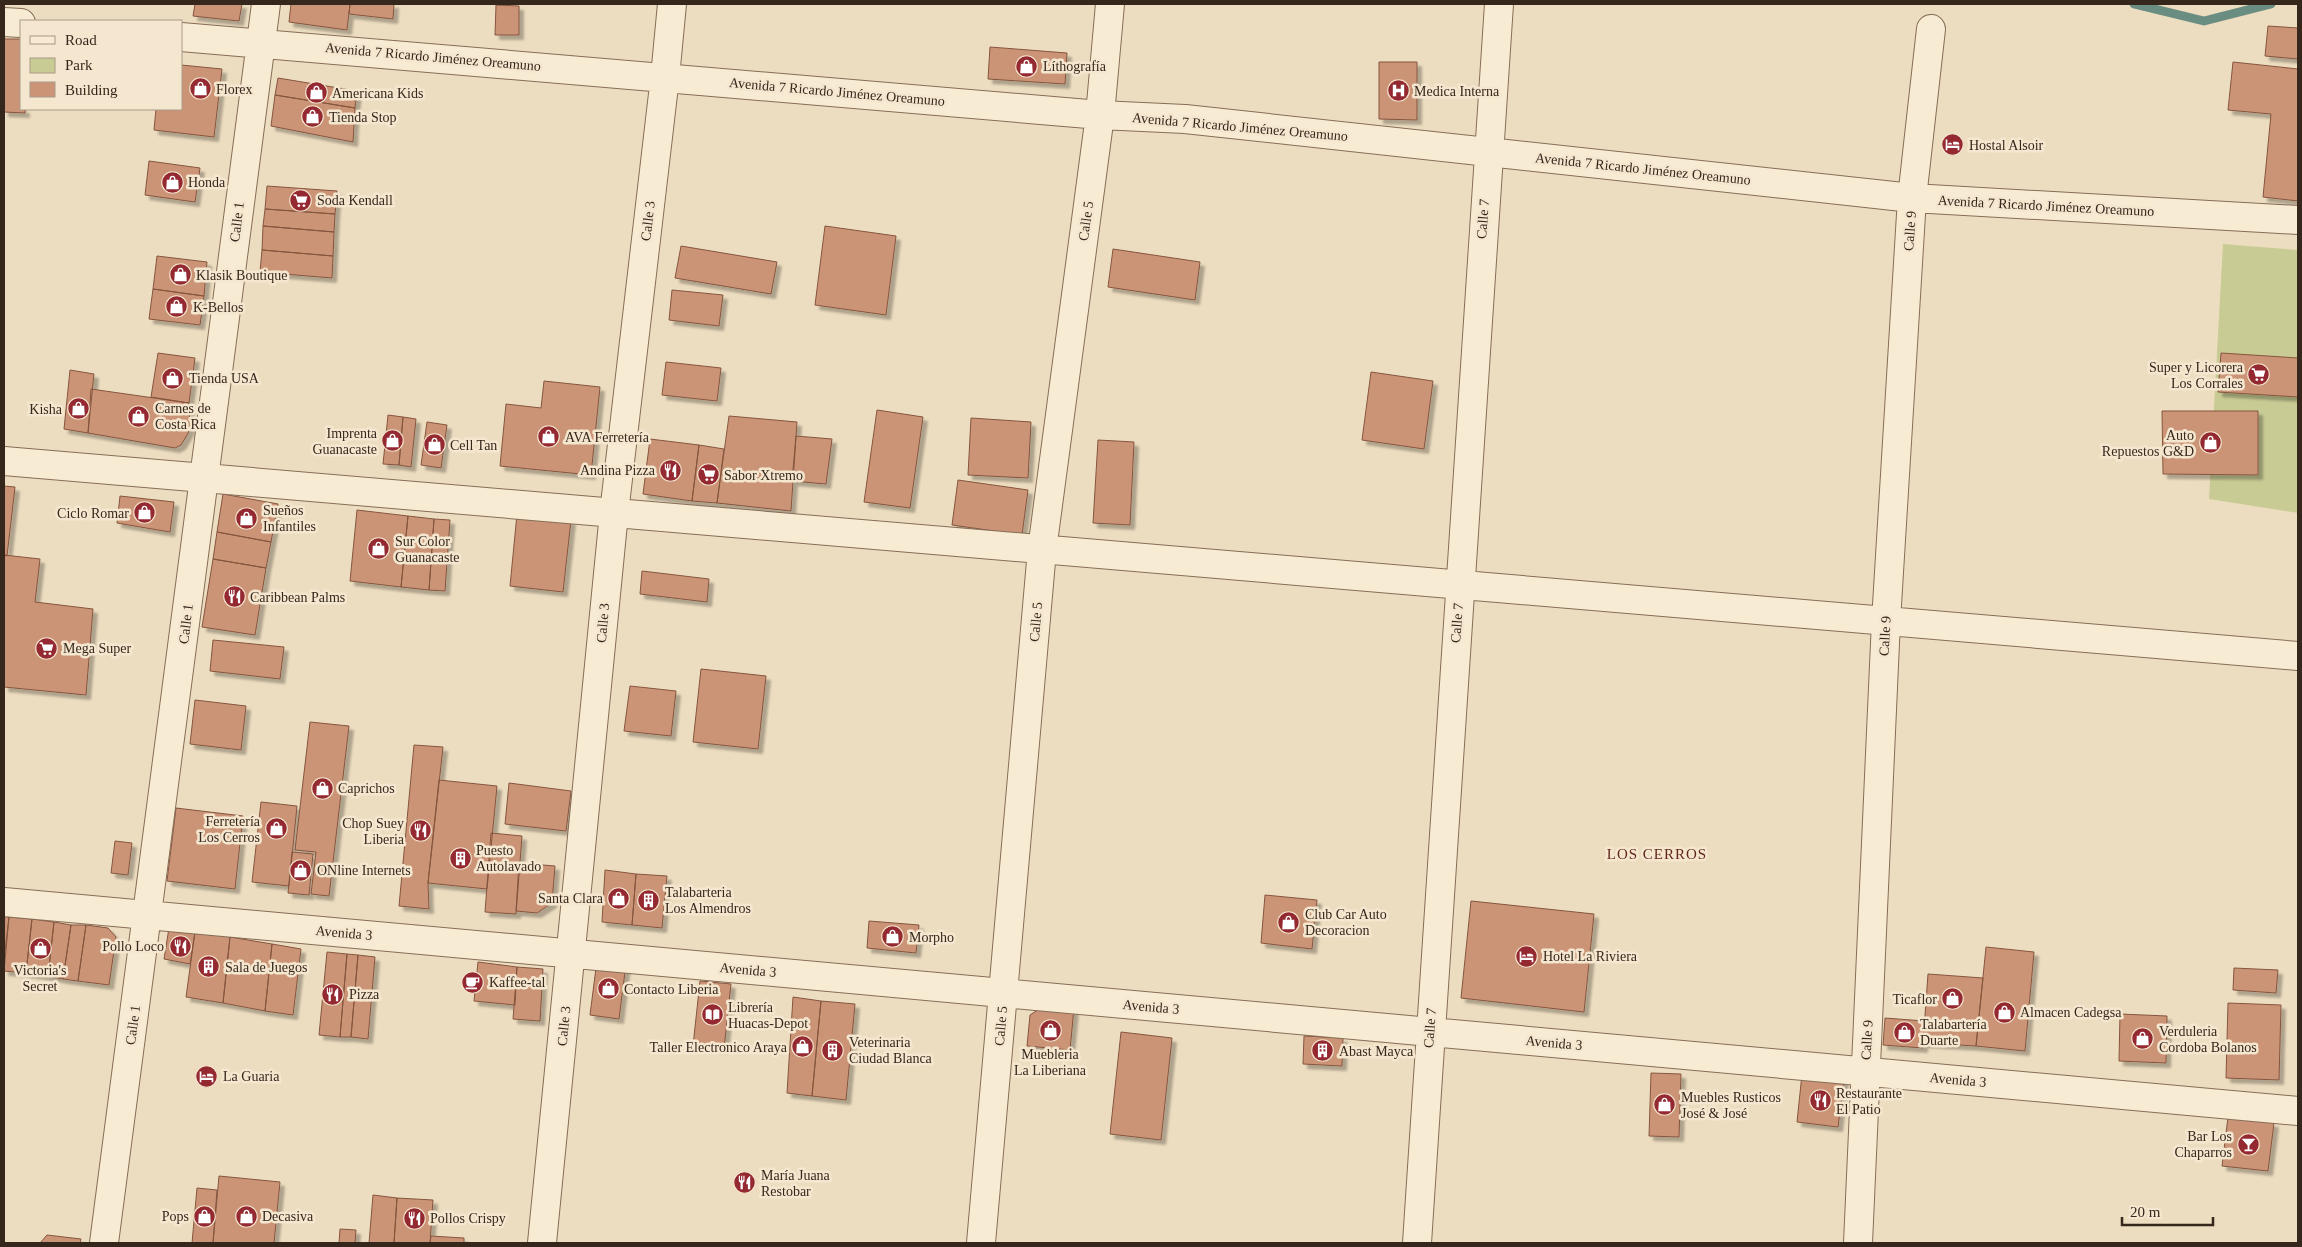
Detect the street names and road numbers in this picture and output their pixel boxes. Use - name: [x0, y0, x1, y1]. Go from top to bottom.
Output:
- street label: Avenida 7 Ricardo Jiménez Oreamuno: [324, 40, 542, 74]
- street label: Avenida 7 Ricardo Jiménez Oreamuno: [728, 75, 946, 109]
- street label: Avenida 7 Ricardo Jiménez Oreamuno: [1131, 110, 1349, 144]
- street label: Avenida 7 Ricardo Jiménez Oreamuno: [1534, 150, 1752, 188]
- street label: Avenida 7 Ricardo Jiménez Oreamuno: [1937, 193, 2155, 219]
- street label: Calle 7: [1474, 199, 1492, 239]
- street label: Calle 3: [638, 200, 658, 242]
- street label: Calle 5: [1076, 200, 1096, 242]
- street label: Calle 1: [227, 201, 247, 243]
- street label: Calle 9: [1901, 211, 1919, 251]
- street label: Calle 5: [1027, 601, 1045, 643]
- street label: Calle 3: [594, 602, 612, 644]
- street label: Calle 1: [176, 603, 196, 645]
- street label: Calle 7: [1448, 603, 1466, 643]
- street label: Calle 9: [1876, 616, 1894, 656]
- street label: Avenida 3: [315, 923, 373, 943]
- street label: Avenida 3: [719, 960, 777, 980]
- street label: Avenida 3: [1122, 997, 1180, 1017]
- street label: Calle 1: [123, 1004, 143, 1046]
- street label: Calle 3: [554, 1005, 574, 1047]
- street label: Calle 5: [992, 1005, 1010, 1047]
- street label: Calle 7: [1421, 1008, 1439, 1048]
- street label: Calle 9: [1858, 1020, 1876, 1060]
- street label: Avenida 3: [1525, 1033, 1583, 1053]
- street label: Avenida 3: [1929, 1070, 1987, 1090]

